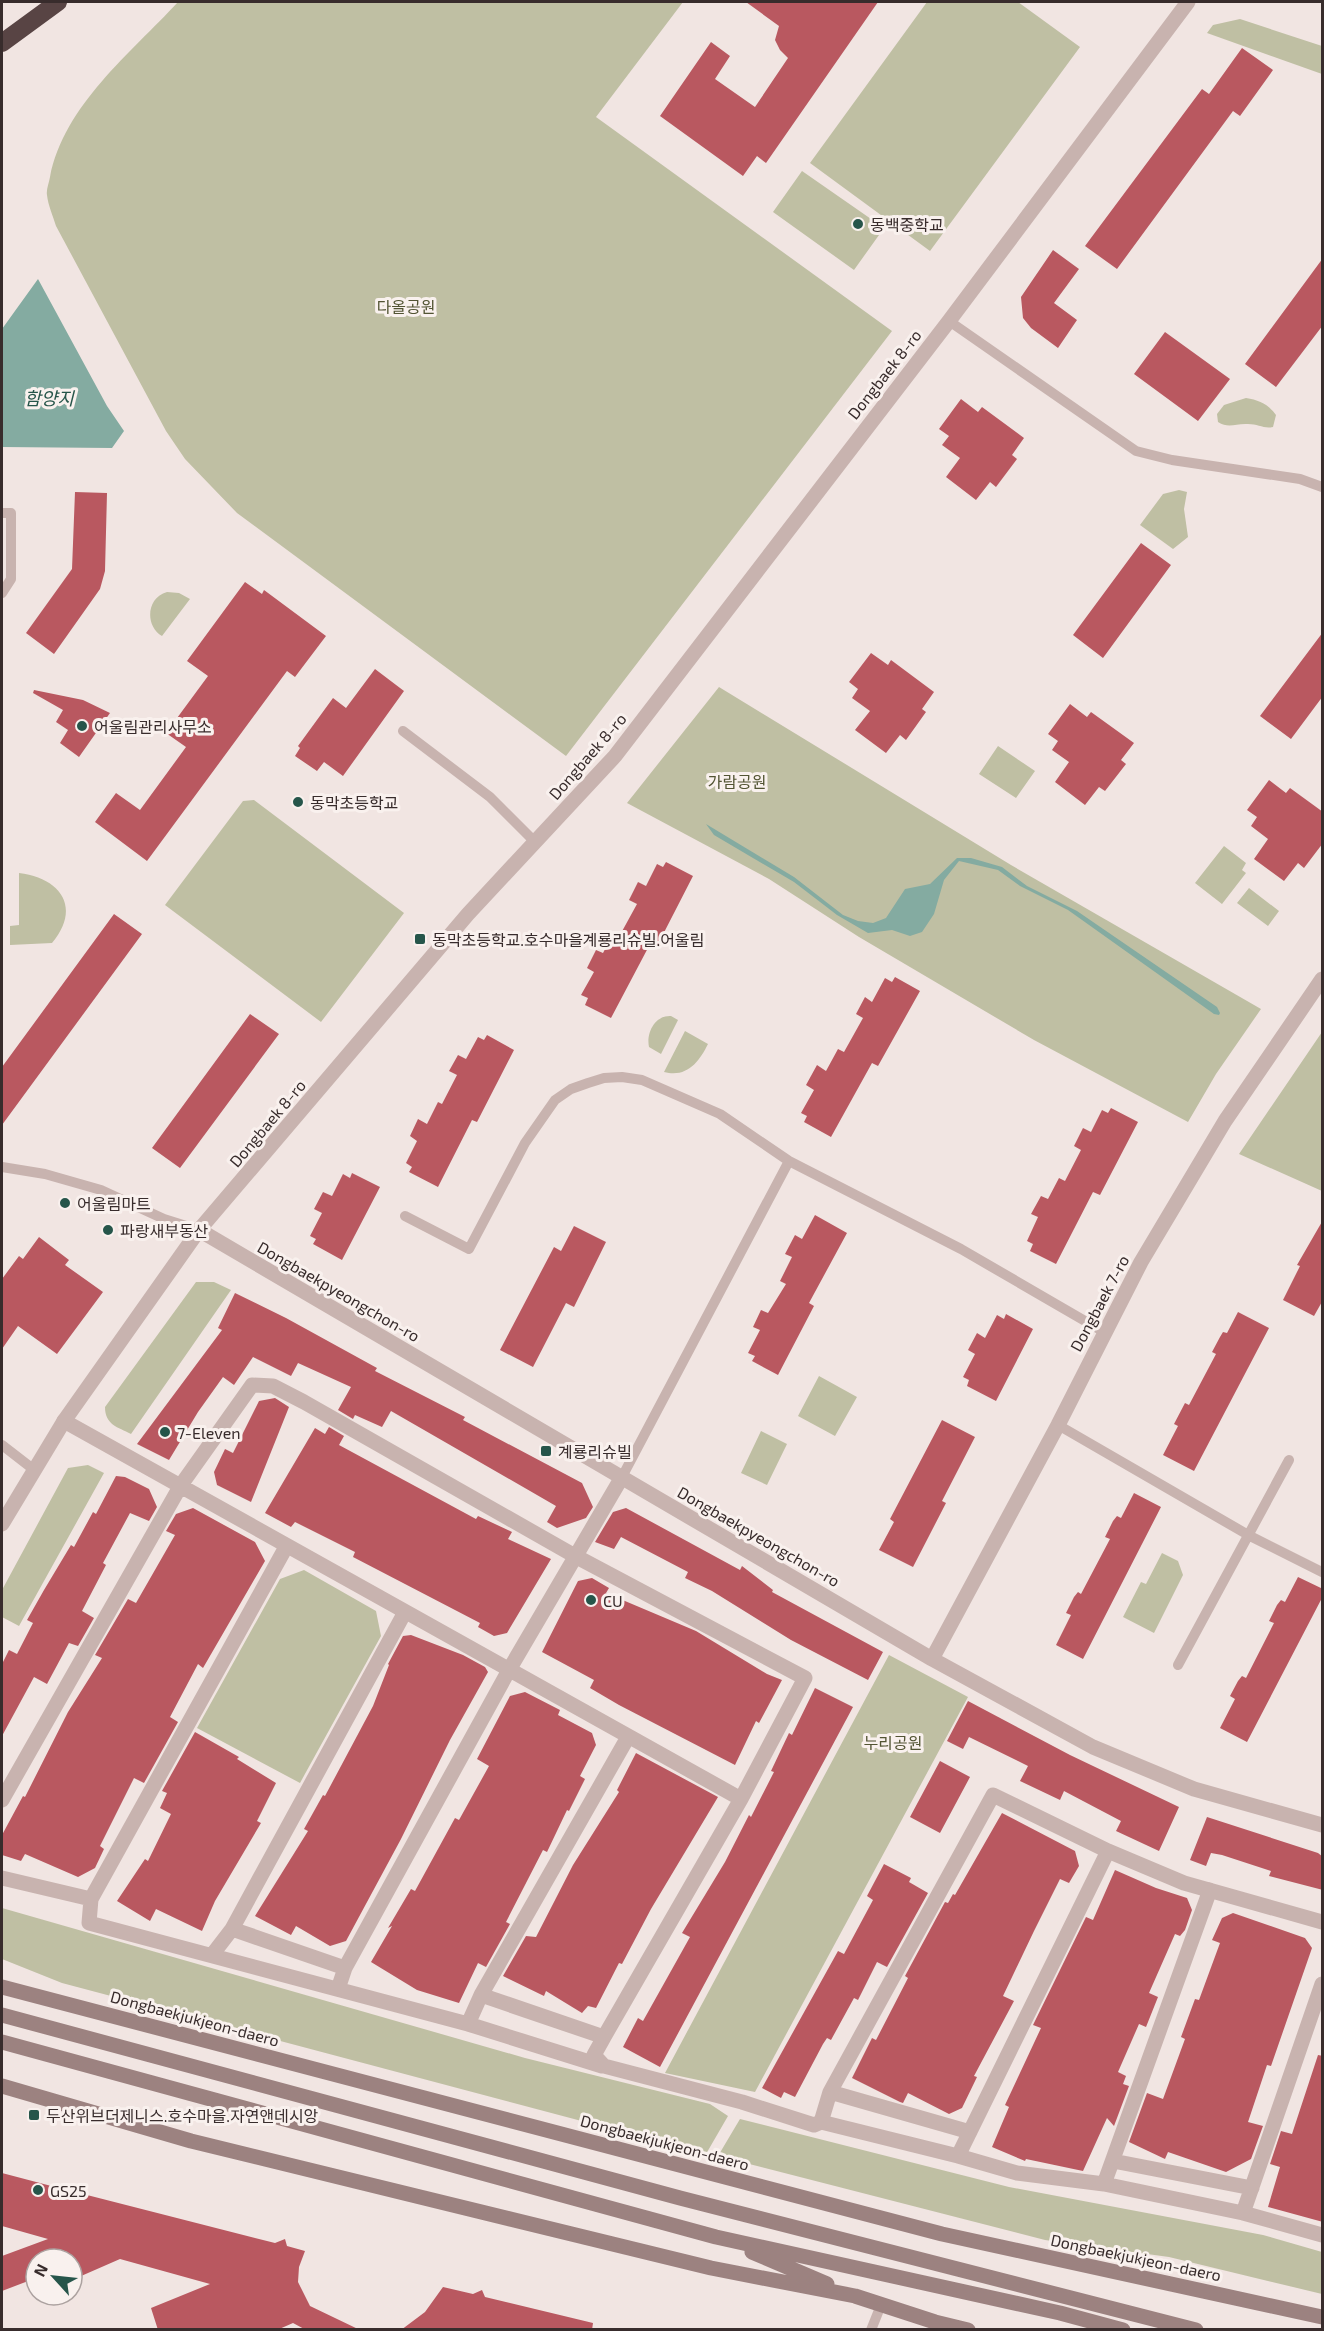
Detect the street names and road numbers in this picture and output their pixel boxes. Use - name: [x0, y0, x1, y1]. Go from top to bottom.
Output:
- street label: Dongbaek 8-ro: [843, 326, 925, 422]
- street label: Dongbaek 8-ro: [544, 709, 630, 803]
- street label: Dongbaek 8-ro: [225, 1075, 309, 1171]
- street label: Dongbaekpyeongchon-ro: [255, 1237, 423, 1345]
- street label: Dongbaek 7-ro: [1066, 1252, 1132, 1354]
- street label: Dongbaekpyeongchon-ro: [675, 1482, 843, 1590]
- street label: Dongbaekjukjeon-daero: [108, 1986, 281, 2051]
- street label: Dongbaekjukjeon-daero: [578, 2110, 751, 2175]
- street label: Dongbaekjukjeon-daero: [1049, 2230, 1223, 2285]

